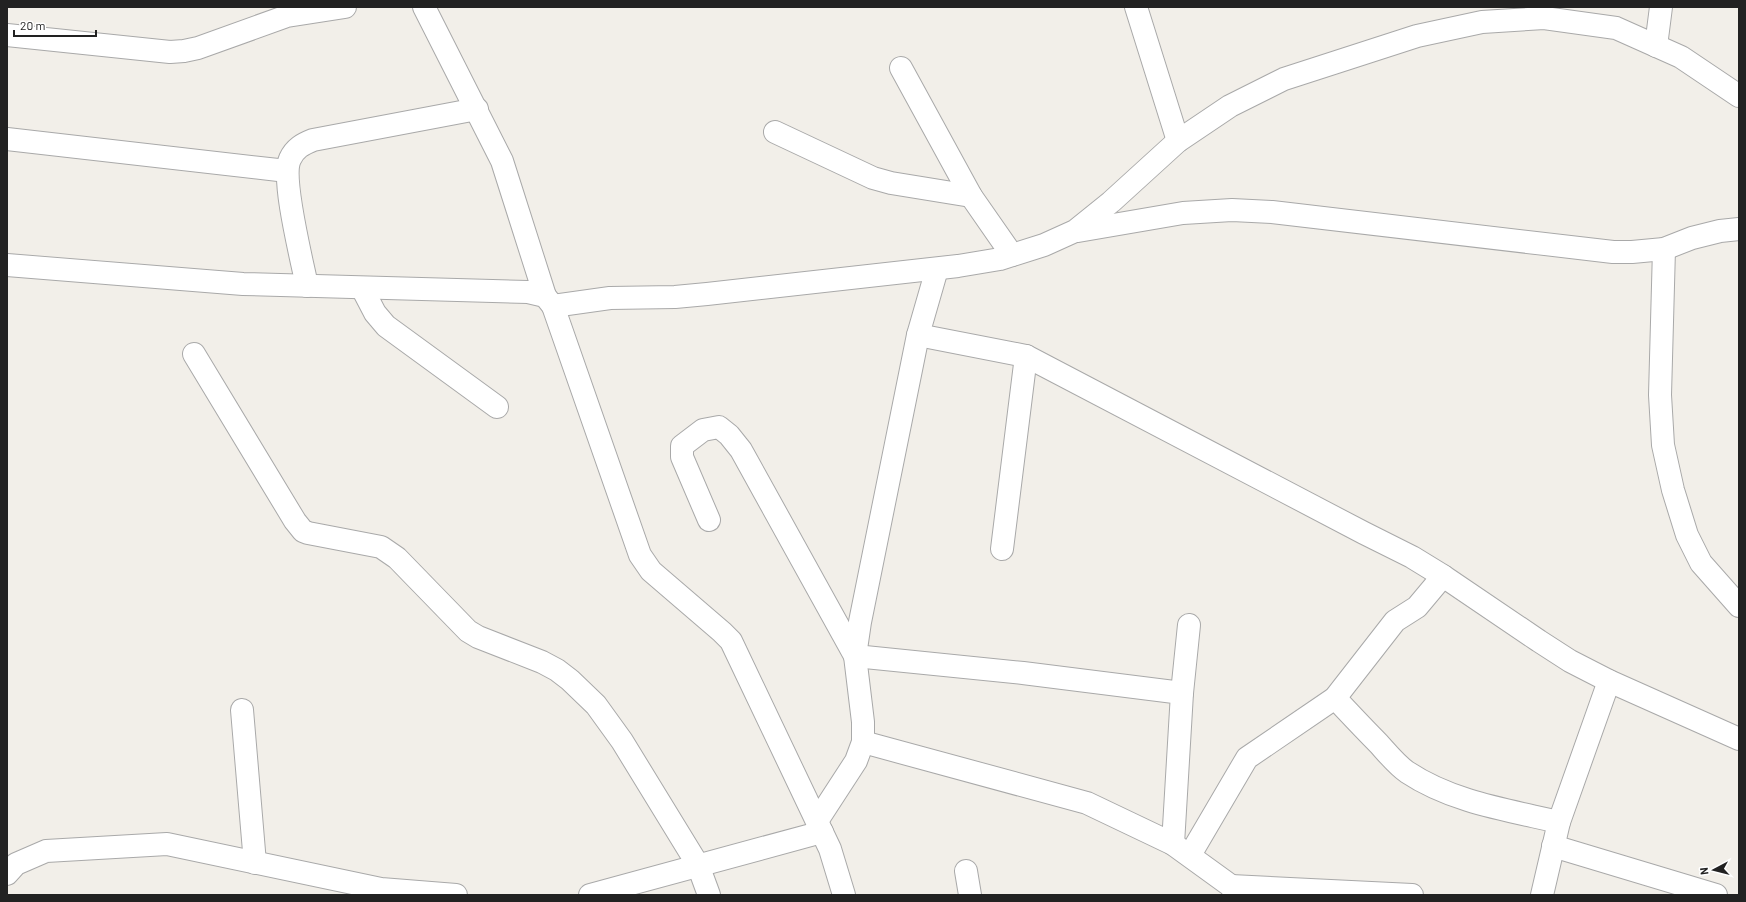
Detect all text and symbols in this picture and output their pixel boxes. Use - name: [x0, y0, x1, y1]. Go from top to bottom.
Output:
- scale bar: [14, 12, 96, 38]
- text: 20 m: [20, 18, 46, 32]
- north arrow: [1694, 850, 1734, 890]
- text: N: [1697, 867, 1710, 876]

